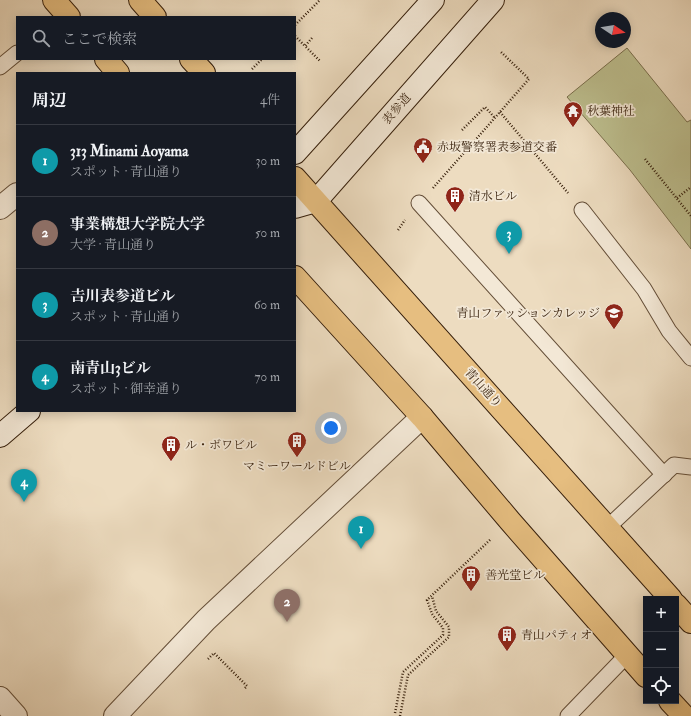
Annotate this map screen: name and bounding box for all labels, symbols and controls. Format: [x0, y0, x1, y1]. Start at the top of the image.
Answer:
north arrow [595, 12, 631, 48]
search box [16, 16, 296, 60]
icon: search [30, 27, 52, 49]
text: ここで検索 [62, 30, 137, 49]
text: 周辺 [32, 90, 66, 111]
street label: 表参道 [380, 90, 414, 128]
text: 4件 [260, 92, 280, 108]
temple icon: 秋葉神社 [562, 100, 584, 128]
place label: 秋葉神社 [587, 104, 635, 119]
public building icon: 赤坂警察署表参道交番 [412, 136, 434, 164]
place label: 赤坂警察署表参道交番 [437, 140, 557, 155]
text: 313 Minami Aoyama [70, 142, 188, 161]
text: 1 [43, 153, 47, 169]
text: 30 m [256, 153, 280, 169]
text: スポット · 青山通り [70, 164, 182, 180]
building icon: 清水ビル [444, 185, 466, 213]
place label: 清水ビル [469, 189, 517, 204]
text: 事業構想大学院大学 [70, 215, 205, 234]
pin: 3 [496, 221, 522, 254]
text: 2 [42, 225, 48, 241]
text: 50 m [255, 225, 280, 241]
text: 大学 · 青山通り [70, 237, 156, 253]
text: 𠮷川表参道ビル [70, 287, 175, 306]
text: 3 [43, 297, 48, 313]
text: 60 m [254, 297, 280, 313]
school or university icon: 青山ファッションカレッジ [603, 302, 625, 330]
place label: 青山ファッションカレッジ [457, 306, 600, 321]
text: スポット · 青山通り [70, 309, 182, 325]
text: 南青山3ビル [70, 359, 151, 378]
street label: 青山通り [461, 365, 505, 411]
text: 4 [41, 369, 49, 385]
text: 70 m [255, 369, 280, 385]
text: スポット · 御幸通り [70, 381, 182, 397]
your location [321, 418, 341, 438]
building icon: マミーワールドビル [286, 430, 308, 458]
building icon: ル・ボワビル [160, 434, 182, 462]
place label: ル・ボワビル [185, 438, 257, 453]
place label: マミーワールドビル [243, 459, 351, 474]
pin: 4 [11, 469, 37, 502]
pin: 1 [348, 516, 374, 549]
building icon: 善光堂ビル [460, 564, 482, 592]
place label: 善光堂ビル [485, 568, 545, 583]
pin: 2 [274, 589, 300, 622]
map controls [643, 596, 679, 704]
button: + [643, 596, 679, 632]
building icon: 青山パティオ [496, 624, 518, 652]
place label: 青山パティオ [521, 628, 592, 643]
button: − [643, 632, 679, 668]
button: locate [643, 668, 679, 704]

